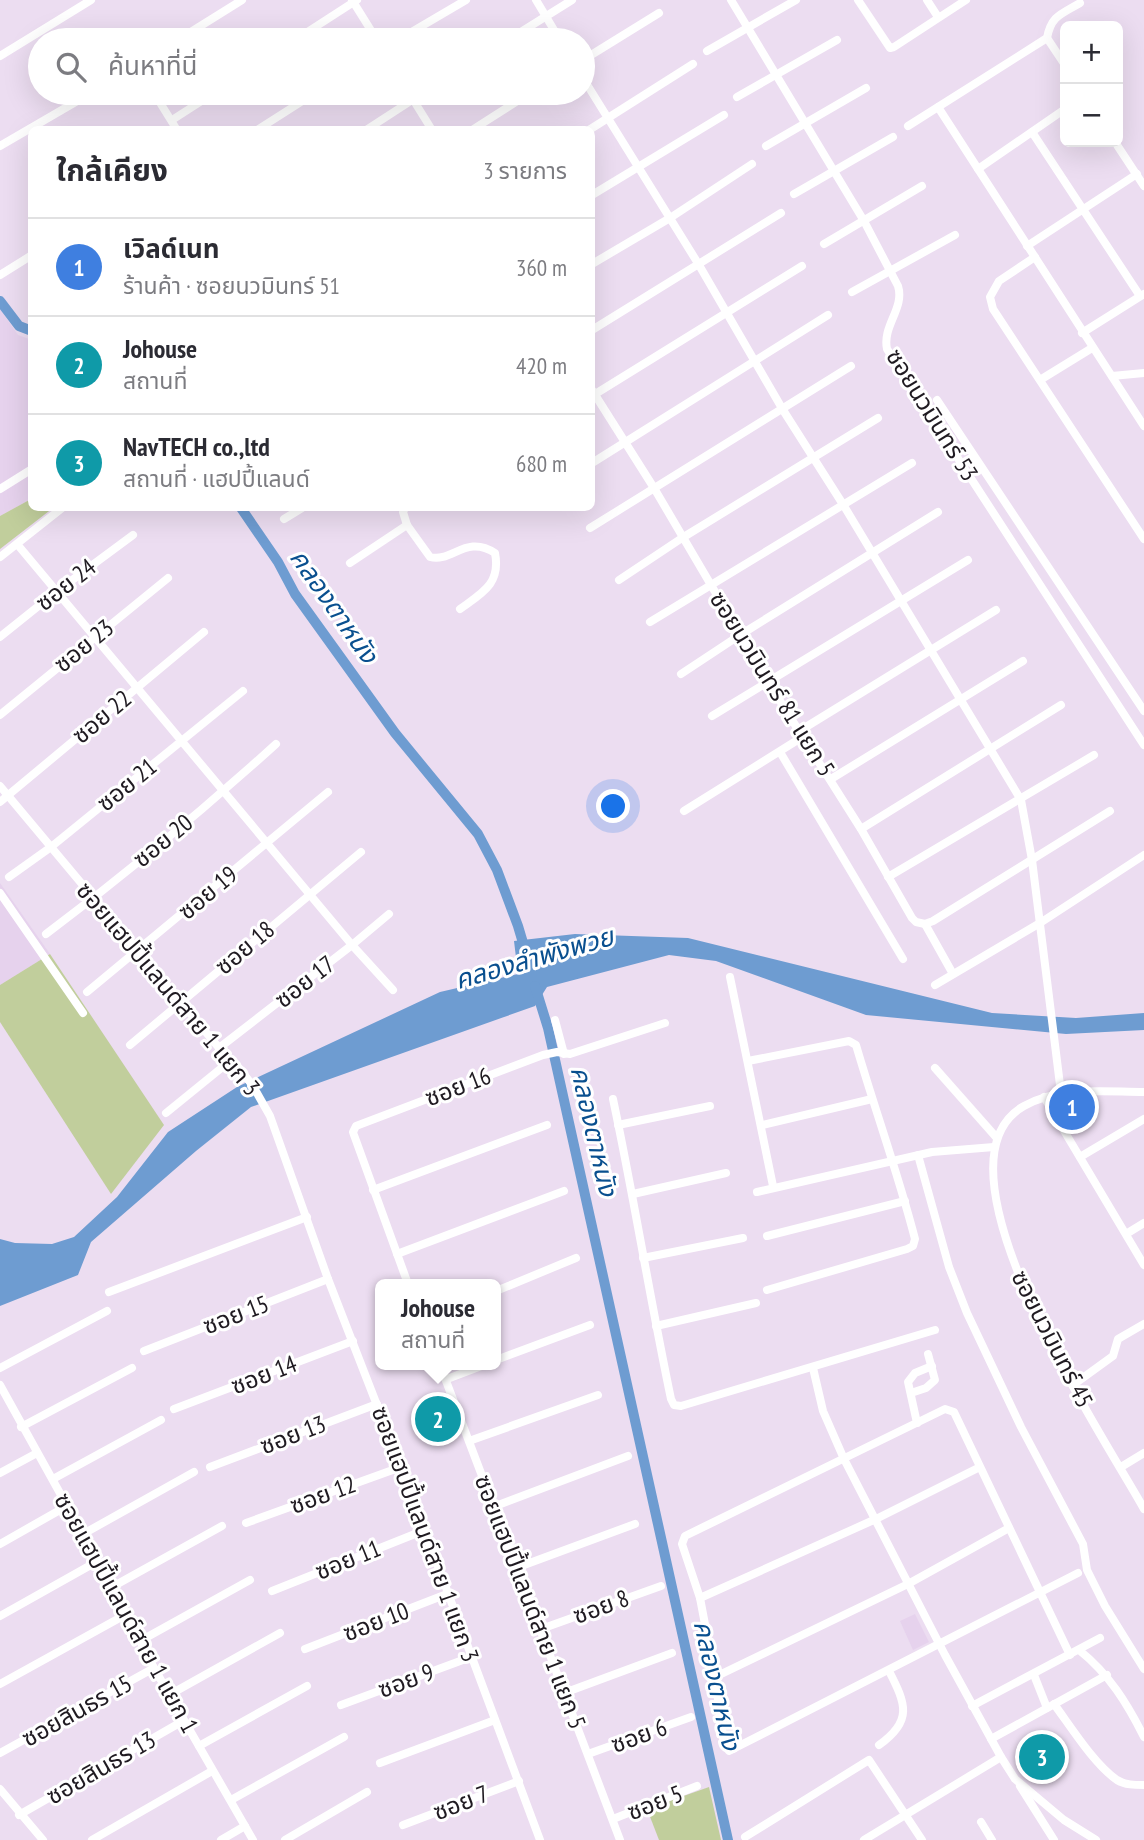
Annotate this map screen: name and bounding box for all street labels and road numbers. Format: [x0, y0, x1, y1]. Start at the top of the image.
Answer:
street label: ซอยนวมินทร์ 53 [879, 343, 985, 487]
street label: ซอย 24 [29, 551, 102, 618]
street label: ซอยนวมินทร์ 81 แยก 5 [703, 585, 842, 782]
street label: ซอย 23 [47, 612, 120, 679]
street label: ซอย 22 [66, 683, 138, 750]
street label: ซอย 21 [90, 751, 163, 818]
street label: ซอย 20 [126, 807, 199, 874]
street label: ซอย 19 [172, 859, 244, 926]
street label: ซอยแฮปปี้แลนด์สาย 1 แยก 3 [70, 875, 268, 1102]
street label: ซอย 18 [209, 914, 281, 981]
street label: ซอย 17 [268, 948, 341, 1015]
street label: ซอย 16 [420, 1060, 495, 1113]
street label: ซอยนวมินทร์ 45 [1005, 1265, 1100, 1413]
street label: ซอย 15 [198, 1288, 273, 1341]
street label: ซอย 14 [226, 1348, 301, 1401]
street label: ซอยแฮปปี้แลนด์สาย 1 แยก 3 [365, 1401, 487, 1666]
street label: ซอย 13 [255, 1408, 330, 1461]
street label: ซอย 12 [286, 1468, 360, 1521]
street label: ซอยแฮปปี้แลนด์สาย 1 แยก 5 [468, 1470, 594, 1733]
street label: ซอยแฮปปี้แลนด์สาย 1 แยก 1 [47, 1487, 206, 1738]
street label: ซอย 11 [310, 1532, 385, 1587]
street label: ซอย 8 [569, 1582, 633, 1631]
street label: ซอย 10 [338, 1595, 413, 1648]
street label: ซอย 9 [374, 1656, 438, 1705]
street label: ซอยสินธร 15 [16, 1668, 137, 1754]
street label: ซอย 6 [607, 1711, 671, 1760]
street label: ซอยสินธร 13 [40, 1724, 161, 1811]
street label: ซอย 7 [429, 1778, 493, 1827]
street label: ซอย 5 [623, 1778, 687, 1827]

